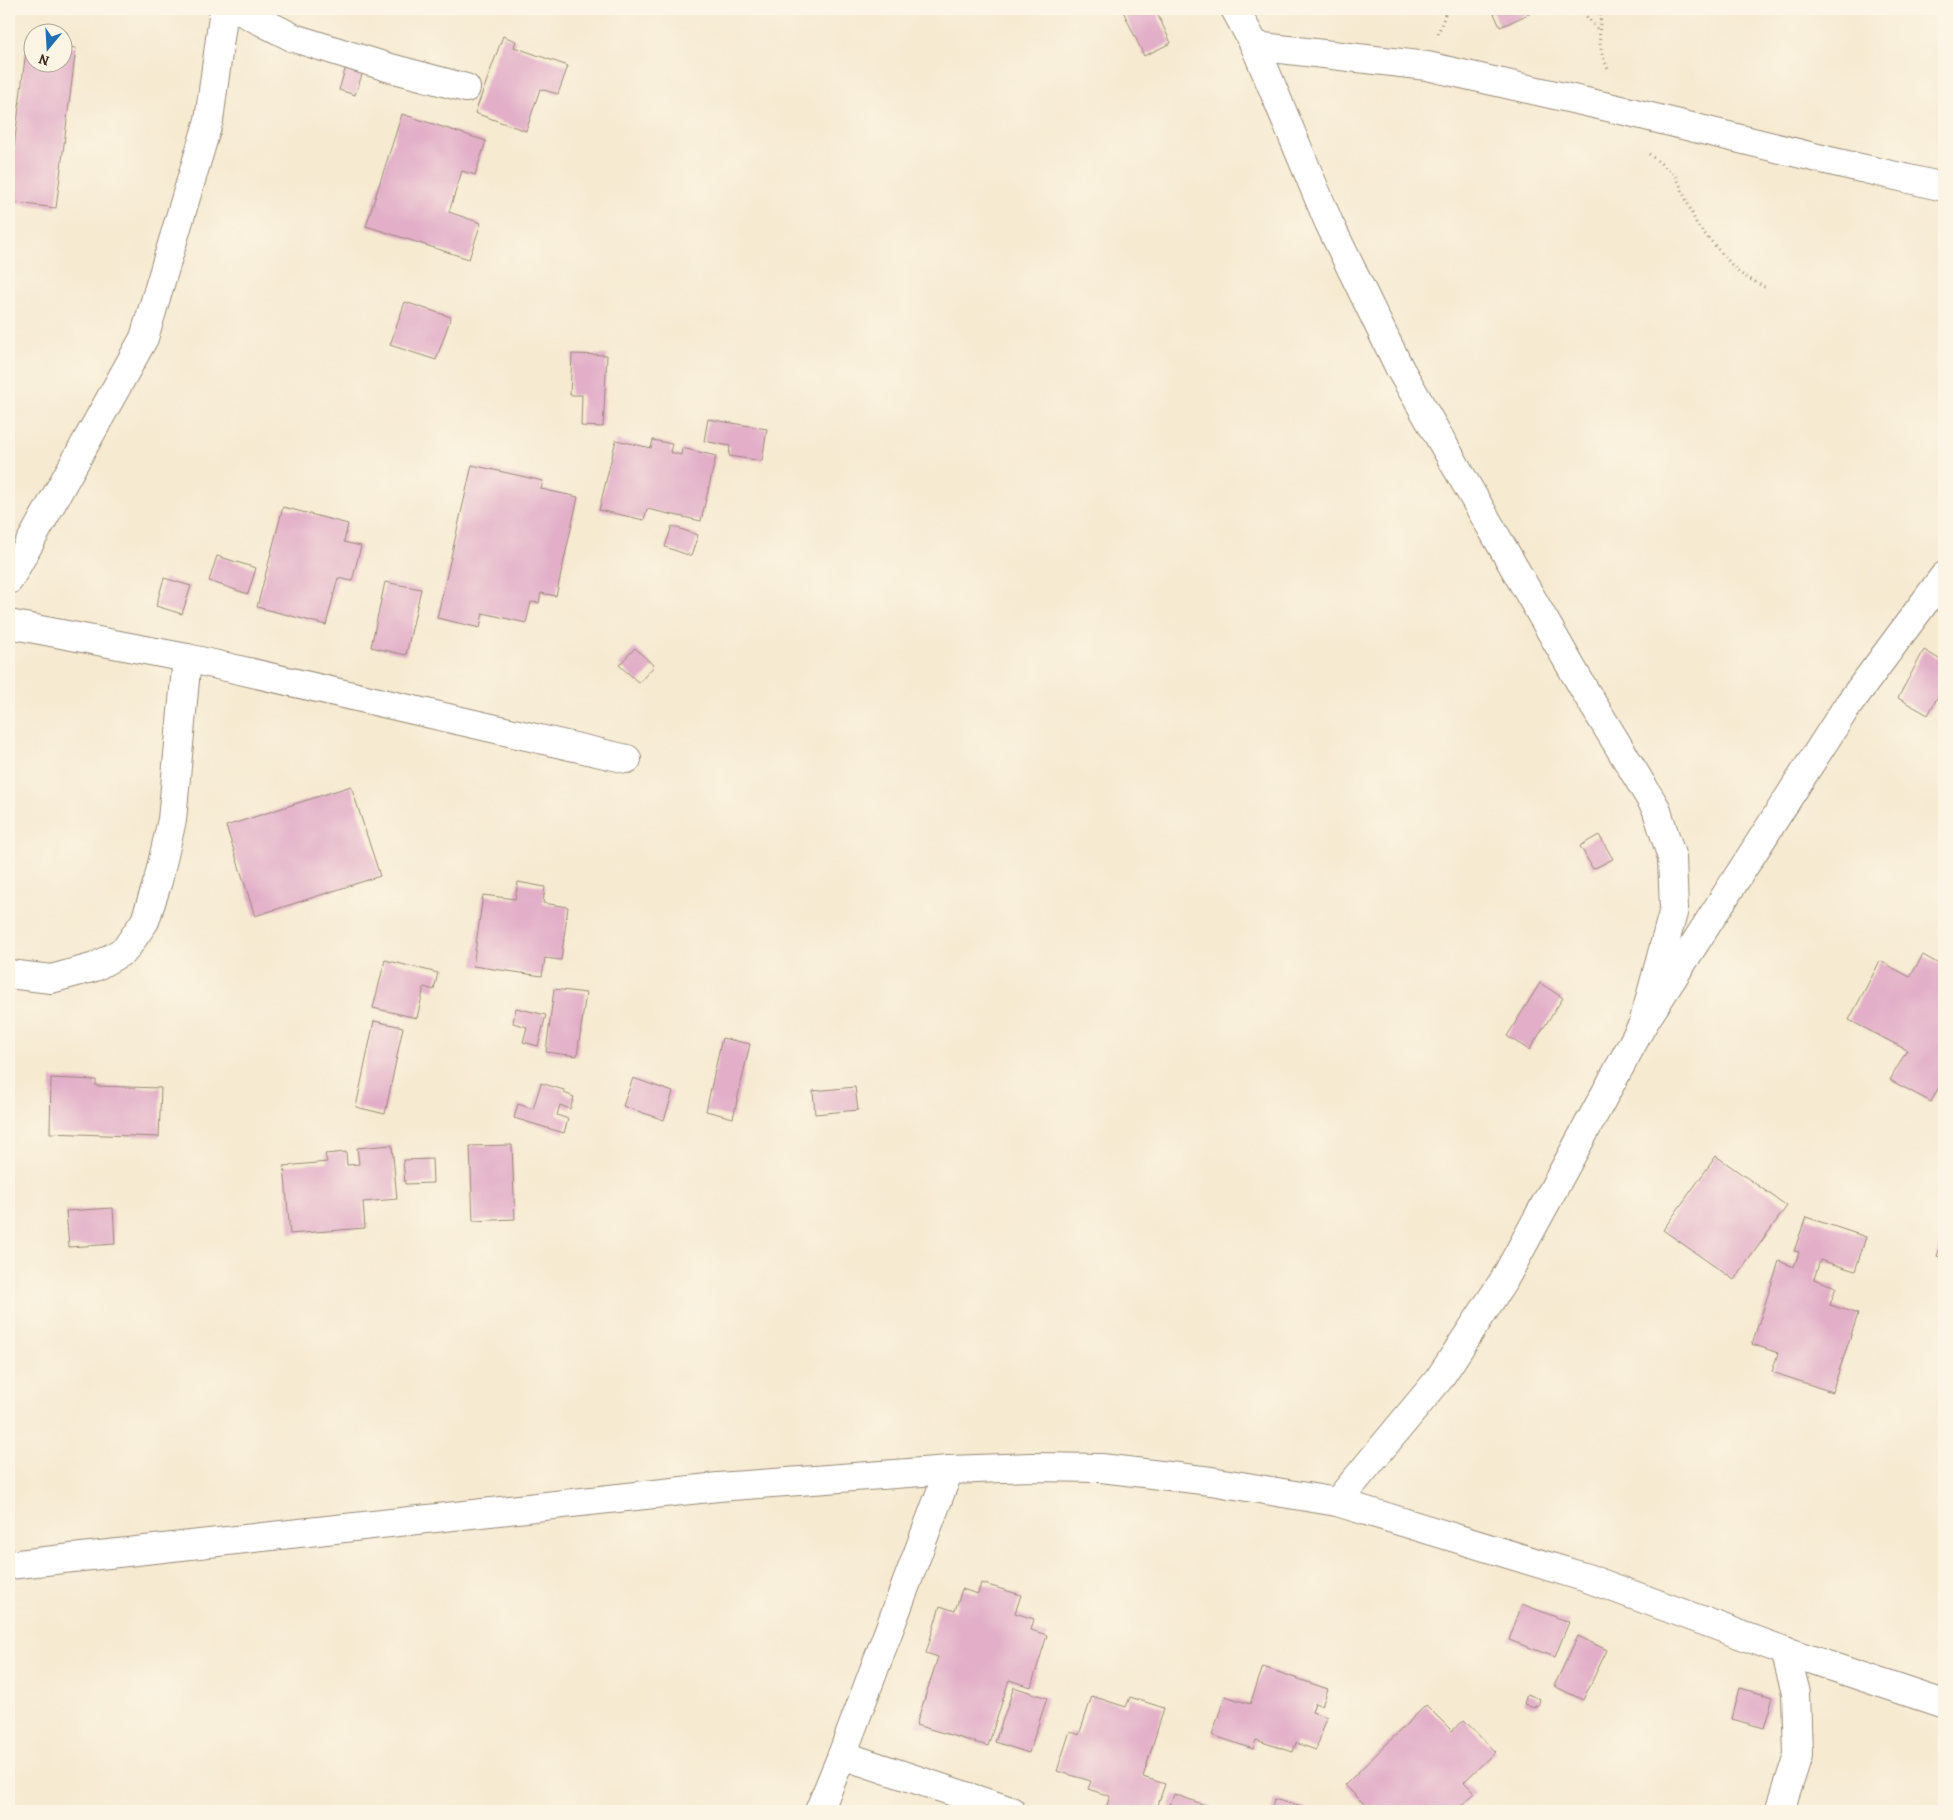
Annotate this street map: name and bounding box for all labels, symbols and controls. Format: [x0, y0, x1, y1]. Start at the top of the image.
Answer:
north arrow [22, 22, 72, 72]
text: N [36, 49, 52, 70]

